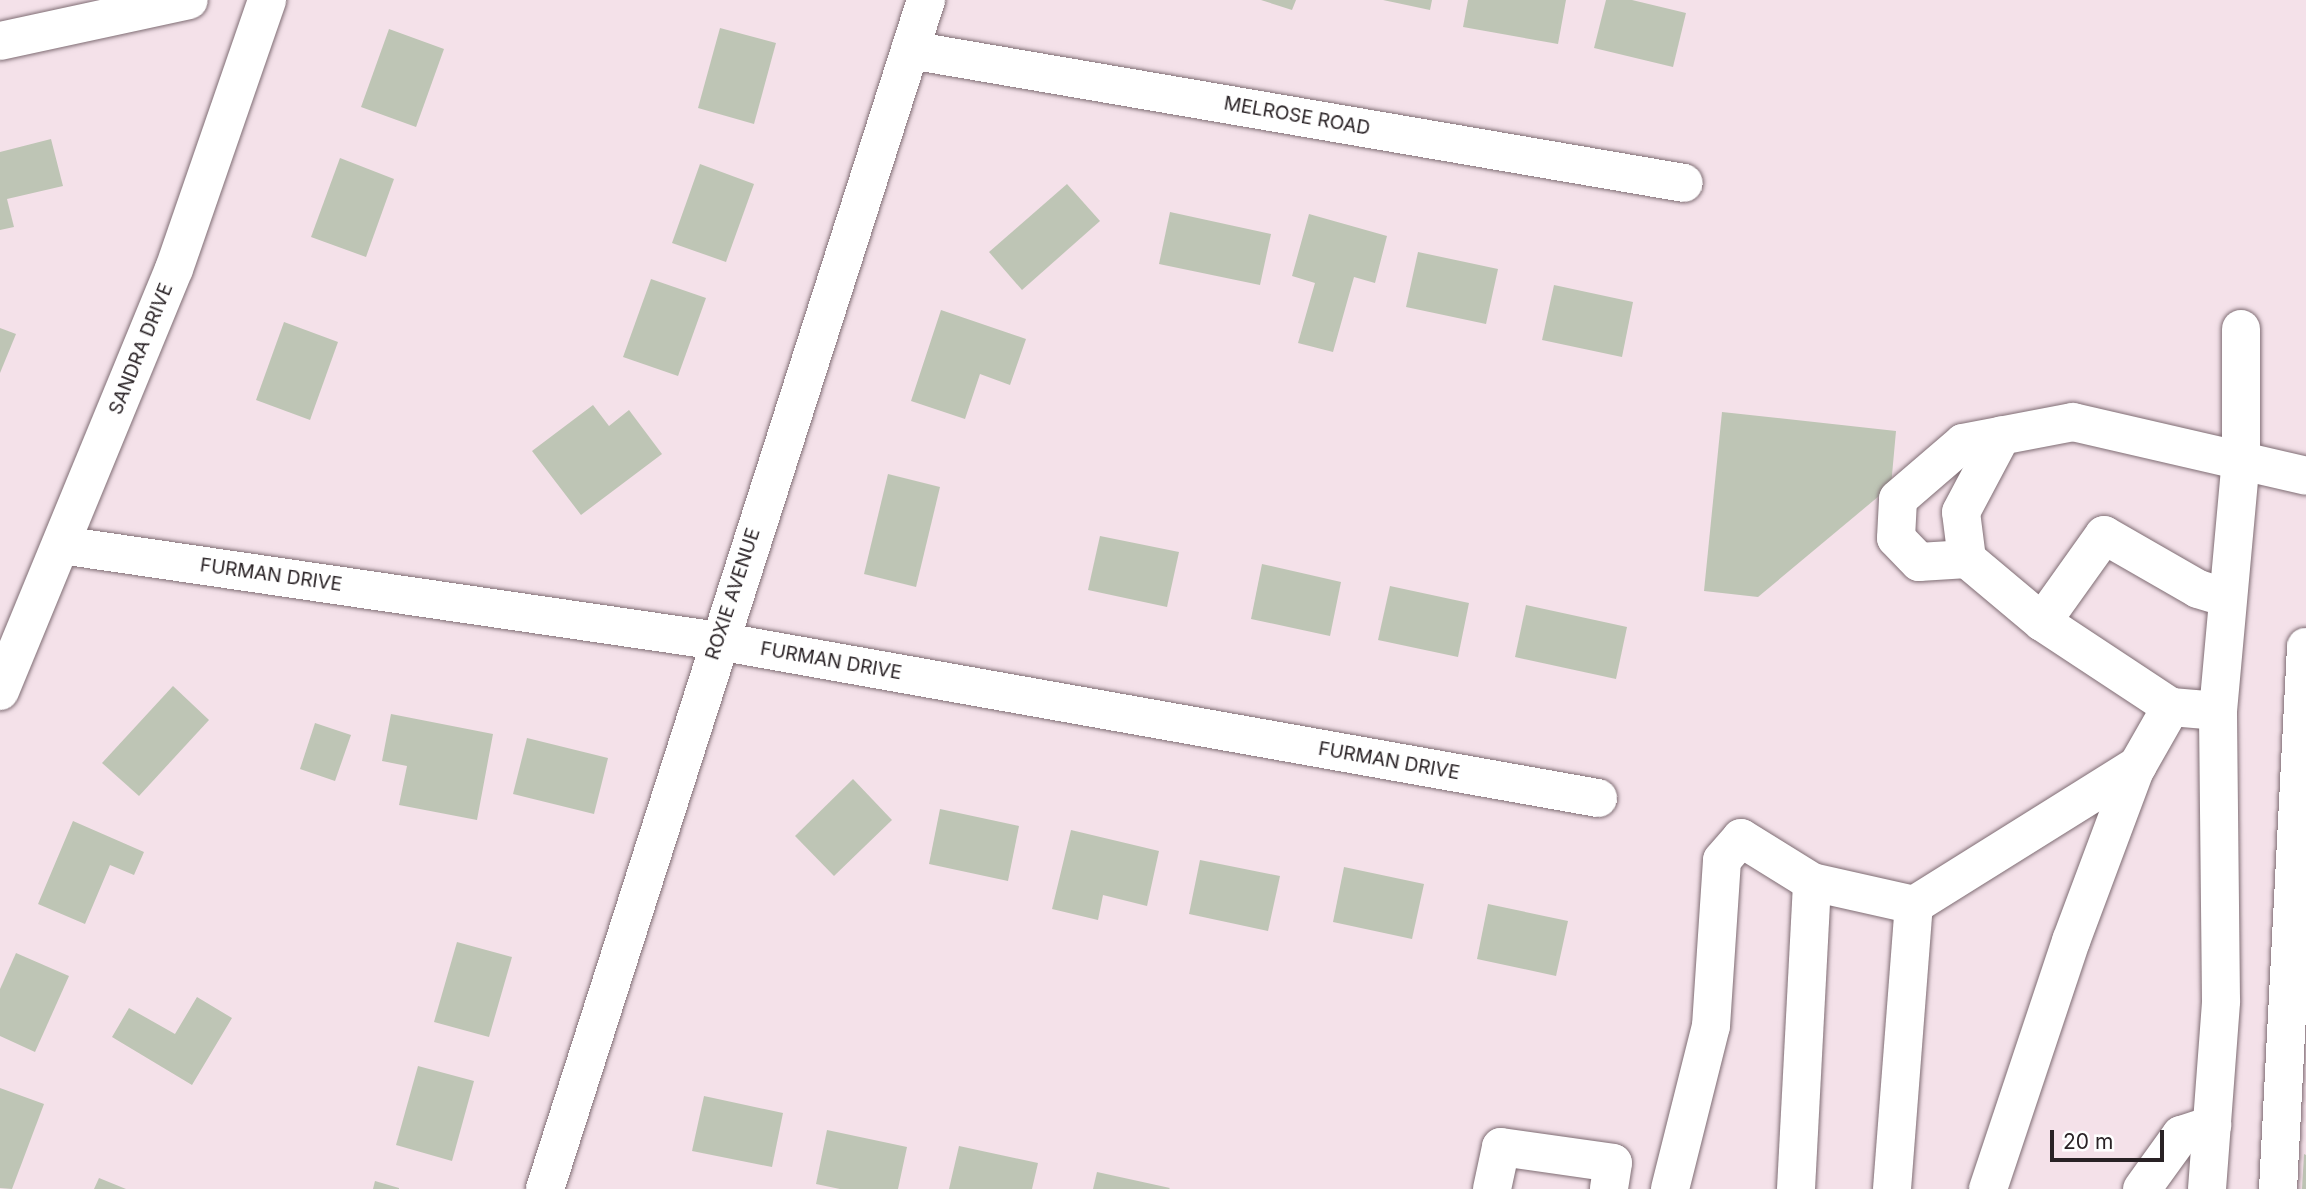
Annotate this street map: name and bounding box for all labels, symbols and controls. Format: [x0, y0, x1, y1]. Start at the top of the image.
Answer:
street label: MELROSE ROAD [1222, 92, 1372, 140]
street label: SANDRA DRIVE [104, 280, 178, 418]
street label: ROXIE AVENUE [701, 525, 765, 663]
street label: FURMAN DRIVE [199, 554, 343, 596]
street label: FURMAN DRIVE [759, 637, 903, 685]
street label: FURMAN DRIVE [1317, 737, 1461, 785]
scale bar [2054, 1116, 2168, 1160]
text: 20 m [2063, 1129, 2113, 1154]

